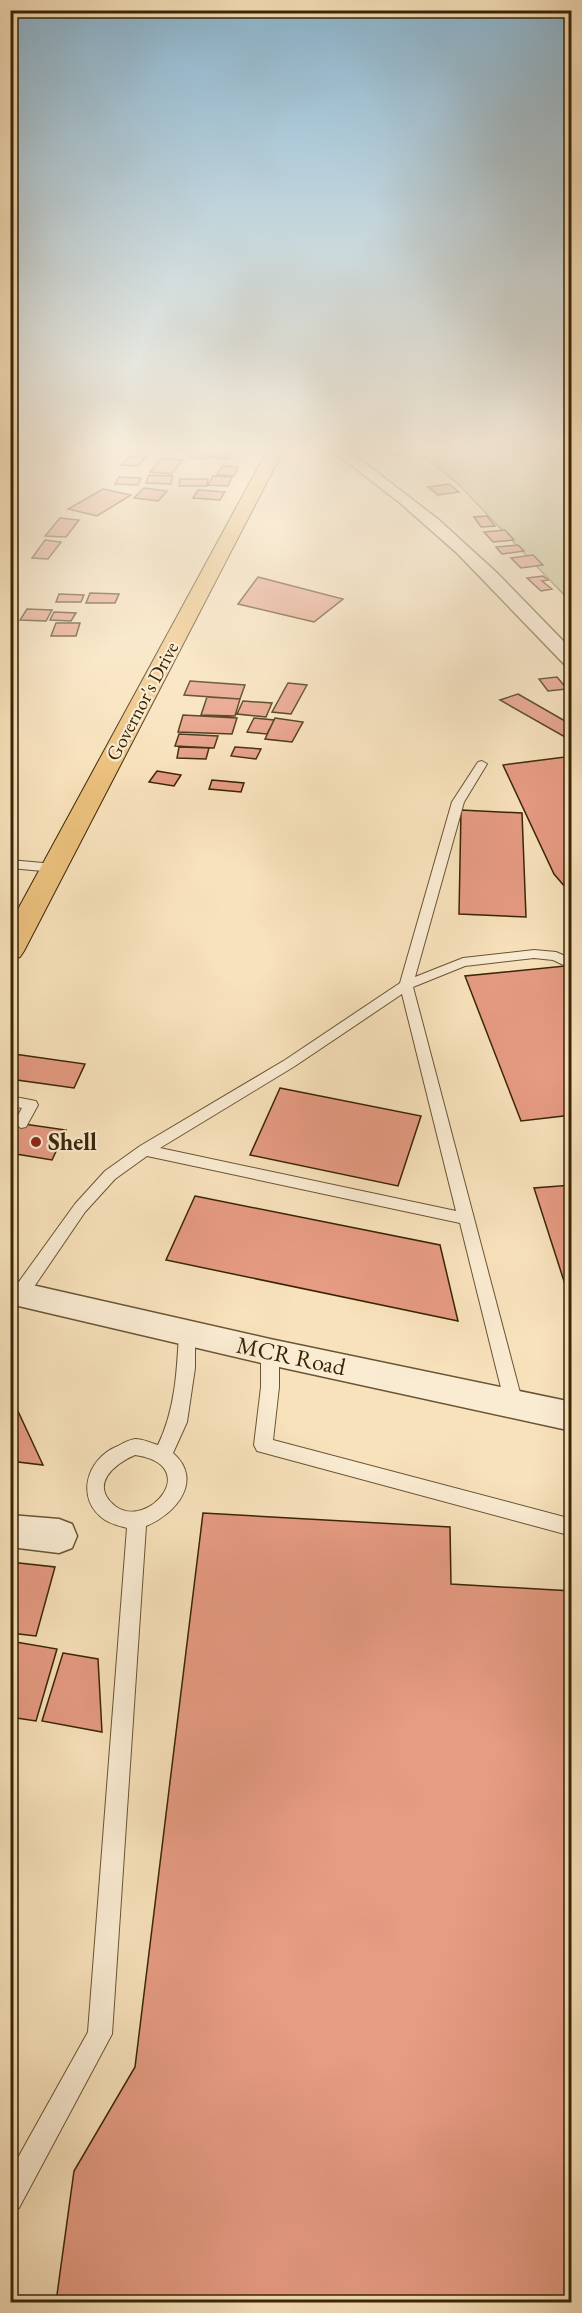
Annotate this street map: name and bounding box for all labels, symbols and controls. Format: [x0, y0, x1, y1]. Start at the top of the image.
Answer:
street label: Governor's Drive [100, 637, 184, 765]
place label: Shell [48, 1126, 97, 1157]
marker: Shell [29, 1135, 43, 1149]
street label: MCR Road [234, 1329, 349, 1382]

